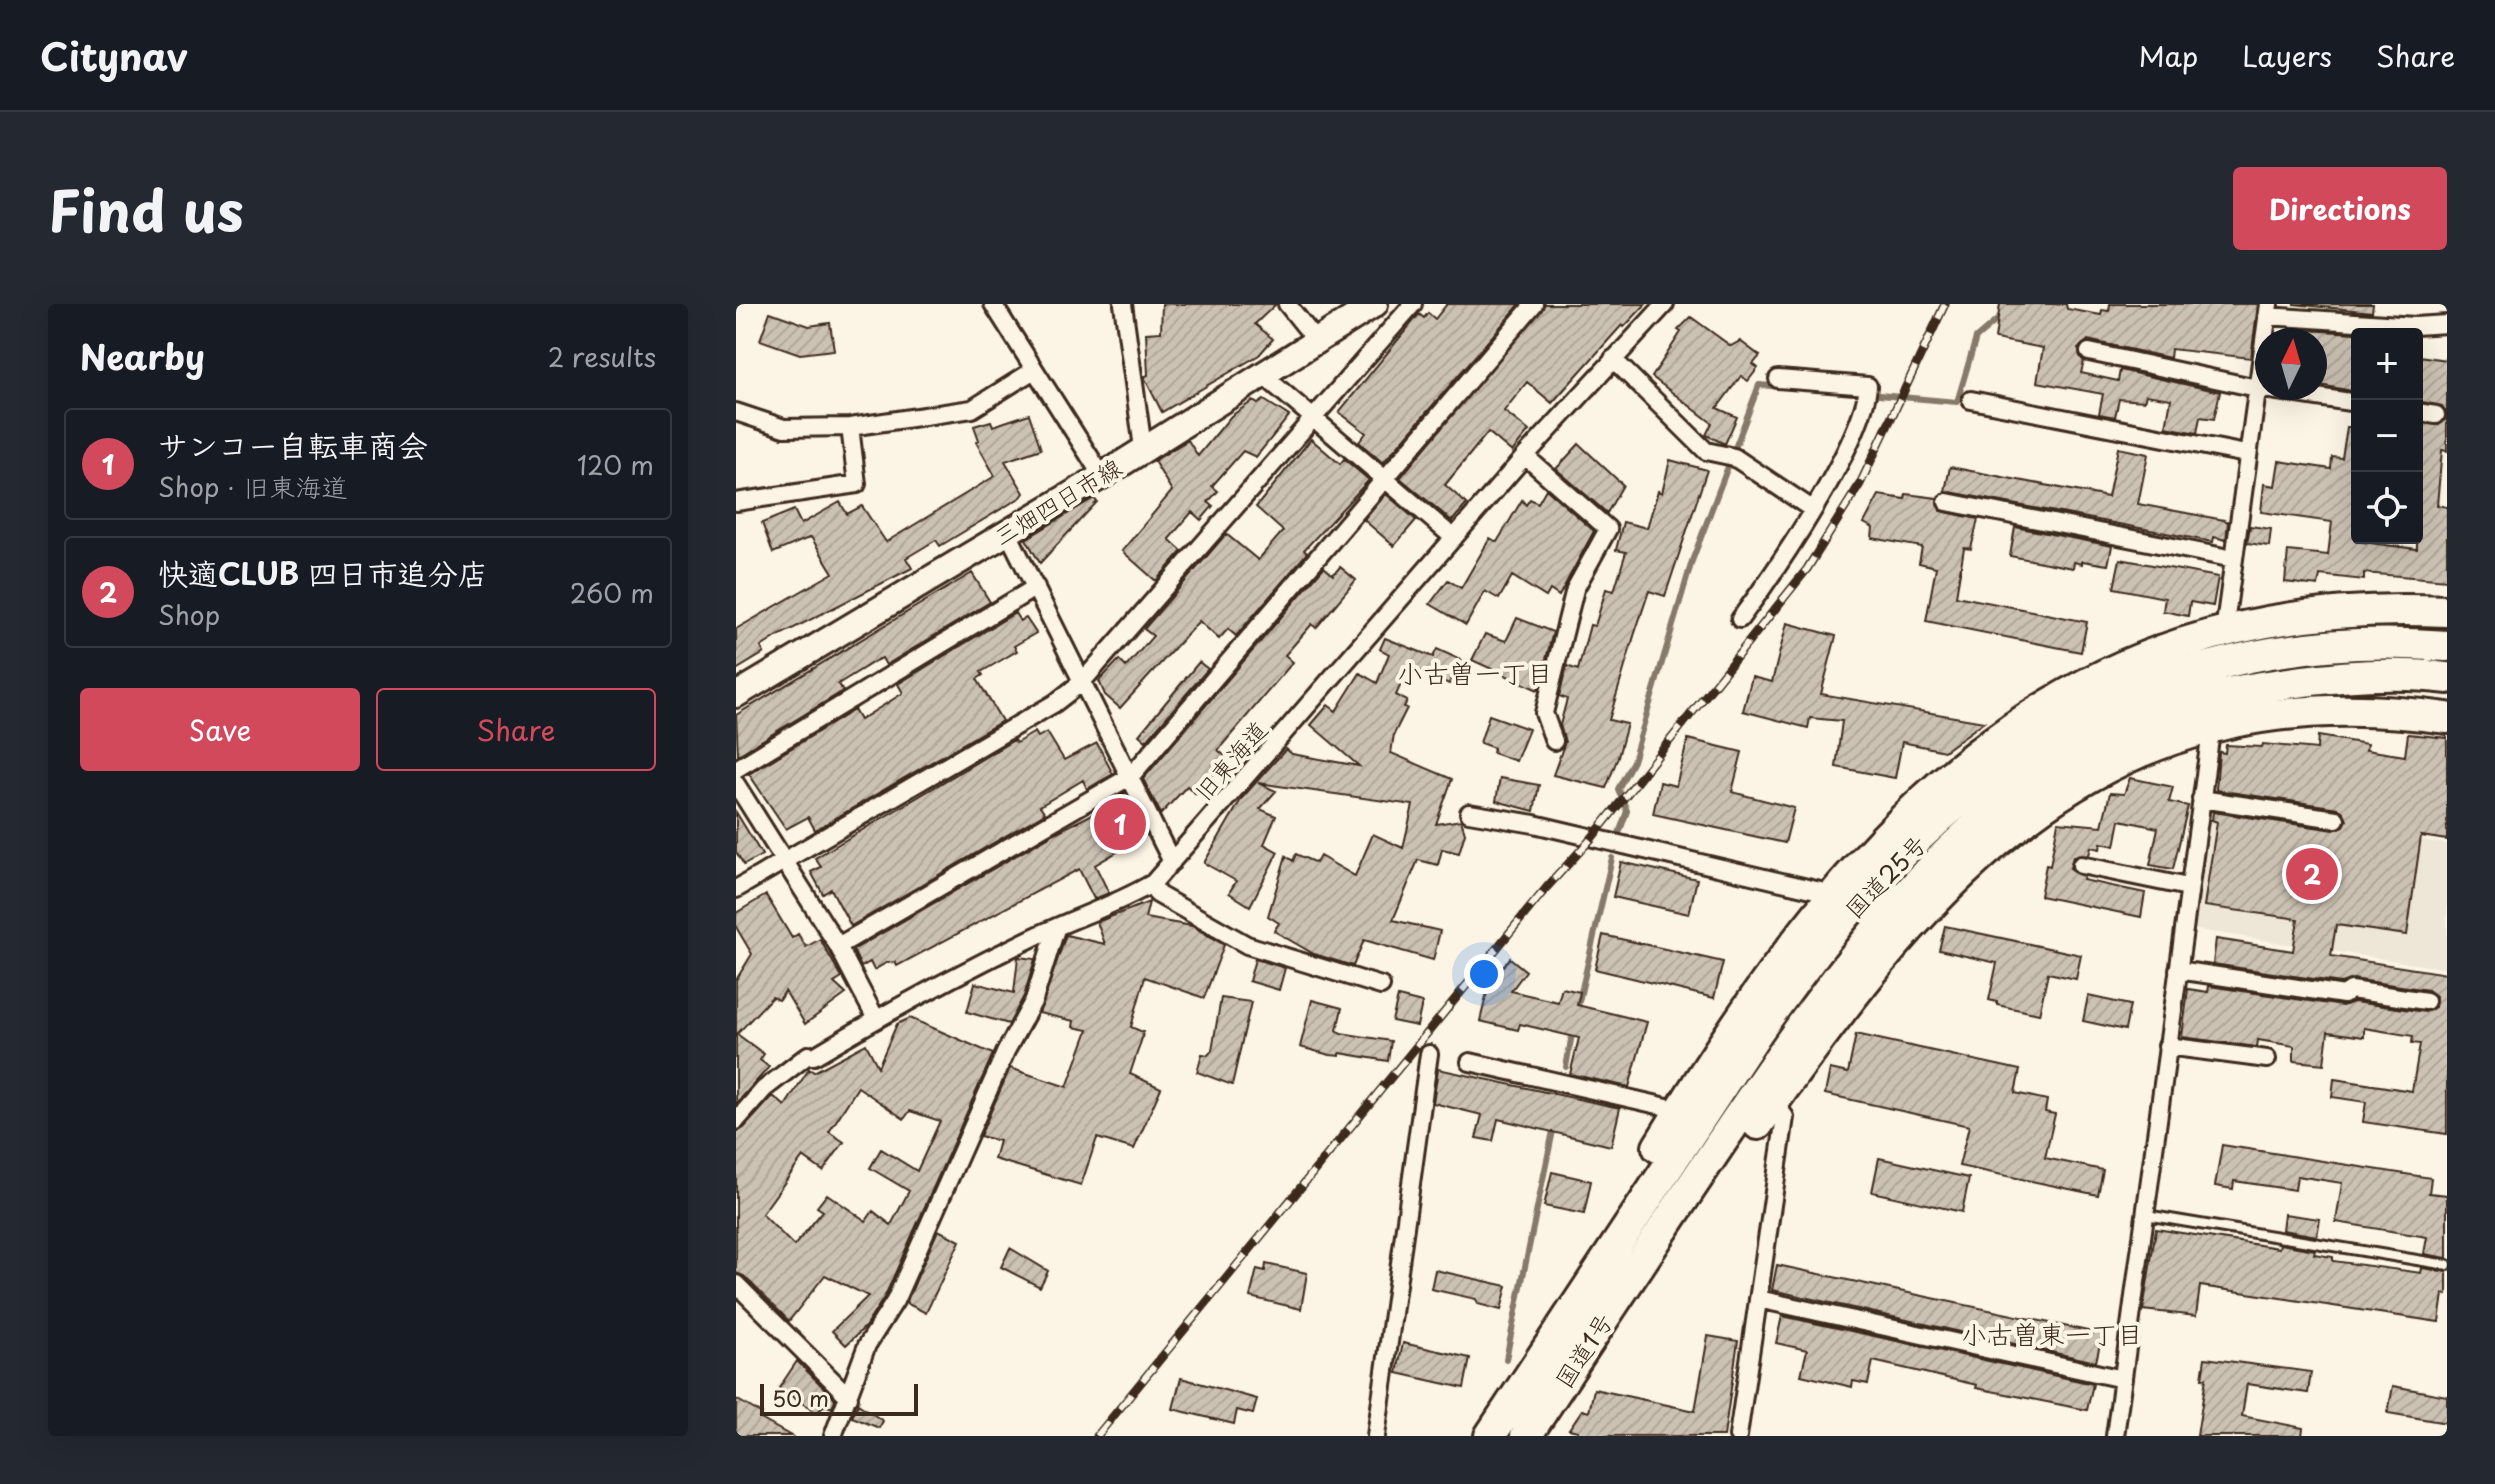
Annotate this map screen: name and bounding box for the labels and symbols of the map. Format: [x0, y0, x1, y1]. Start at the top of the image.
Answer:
north arrow [2255, 328, 2327, 400]
street label: 三畑四日市線 [986, 448, 1128, 554]
district label: 小古曽一丁目 [1397, 653, 1553, 692]
street label: 旧東海道 [1185, 712, 1275, 808]
pin: 1 [1094, 794, 1146, 854]
street label: 国道25号 [1836, 826, 1934, 926]
pin: 2 [2286, 844, 2338, 904]
your location [1464, 954, 1504, 994]
street label: 国道1号 [1545, 1305, 1621, 1395]
district label: 小古曽東一丁目 [1961, 1314, 2143, 1353]
scale bar [760, 1380, 918, 1416]

